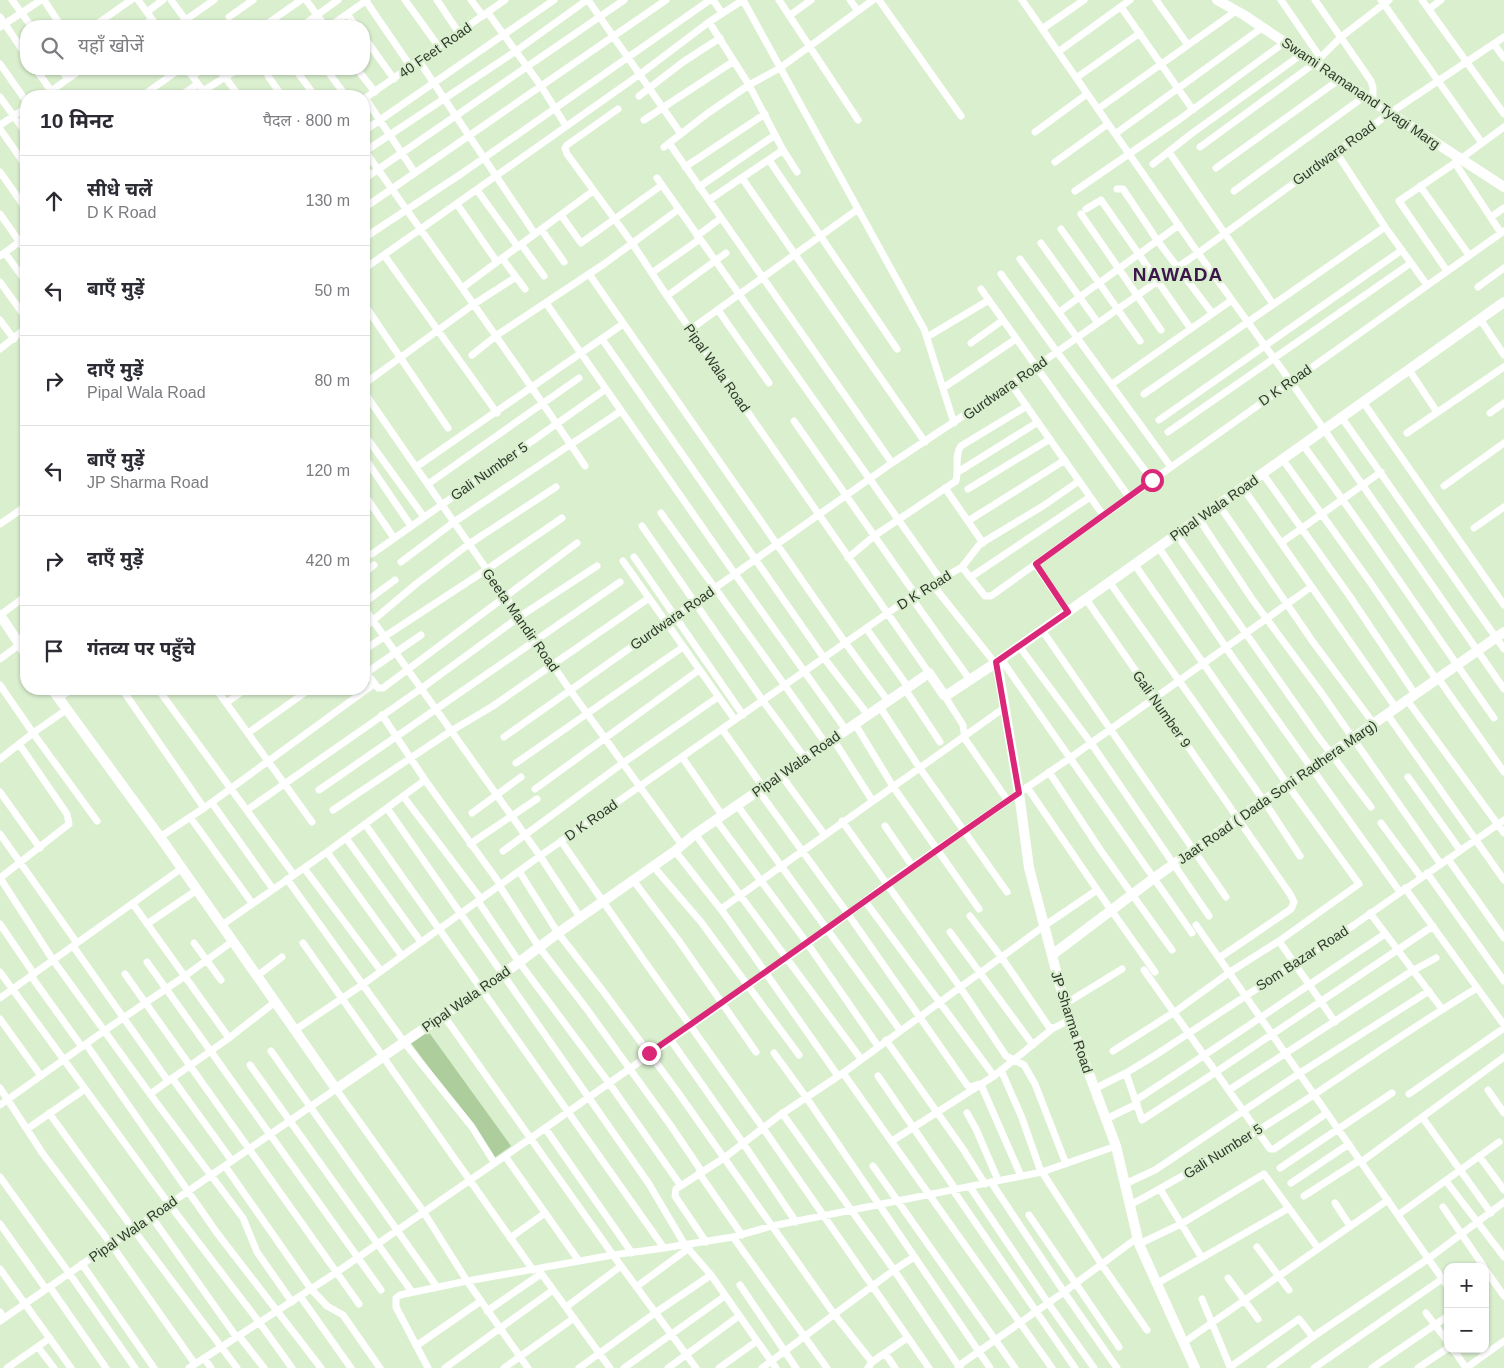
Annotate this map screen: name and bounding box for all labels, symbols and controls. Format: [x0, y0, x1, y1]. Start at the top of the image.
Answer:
street label: 40 Feet Road [396, 19, 474, 81]
search box [20, 20, 370, 75]
icon: search [38, 34, 66, 62]
street label: Swami Ramanand Tyagi Marg [1279, 34, 1443, 152]
text: यहाँ खोजें [78, 35, 144, 56]
text: 10 मिनट [40, 109, 113, 132]
text: पैदल · 800 m [263, 112, 350, 129]
street label: Gurdwara Road [1289, 117, 1379, 189]
text: सीधे चलें [87, 179, 152, 200]
icon: ahead [40, 187, 68, 215]
text: 130 m [306, 192, 350, 209]
text: D K Road [87, 204, 156, 221]
district label: NAWADA [1133, 264, 1223, 285]
icon: left [40, 277, 68, 305]
text: बाएँ मुड़ें [87, 278, 144, 299]
text: 50 m [314, 282, 350, 299]
street label: Pipal Wala Road [681, 321, 753, 415]
street label: Gurdwara Road [960, 353, 1050, 423]
text: दाएँ मुड़ें [87, 359, 143, 380]
street label: D K Road [1256, 361, 1314, 409]
icon: right [40, 367, 68, 395]
text: 80 m [314, 372, 350, 389]
text: Pipal Wala Road [87, 384, 206, 401]
street label: Gali Number 5 [447, 438, 531, 503]
text: बाएँ मुड़ें [87, 449, 144, 470]
icon: left [40, 457, 68, 485]
text: 120 m [306, 462, 350, 479]
route start [1141, 469, 1164, 492]
street label: Pipal Wala Road [1167, 472, 1261, 544]
text: JP Sharma Road [87, 474, 209, 491]
icon: right [40, 547, 68, 575]
text: दाएँ मुड़ें [87, 548, 143, 569]
text: 420 m [306, 552, 350, 569]
street label: Geeta Mandir Road [479, 565, 563, 675]
street label: D K Road [894, 567, 954, 613]
street label: Gurdwara Road [627, 583, 717, 653]
icon: arrive [40, 637, 68, 665]
text: गंतव्य पर पहुँचे [87, 638, 195, 659]
street label: Gali Number 9 [1130, 667, 1195, 751]
street label: Jaat Road ( Dada Soni Radhera Marg) [1174, 717, 1380, 867]
street label: Pipal Wala Road [749, 728, 843, 800]
street label: D K Road [562, 796, 620, 844]
street label: Som Bazar Road [1253, 922, 1351, 994]
street label: Pipal Wala Road [419, 963, 513, 1035]
street label: JP Sharma Road [1048, 969, 1096, 1075]
route end [638, 1042, 661, 1065]
street label: Gali Number 5 [1180, 1120, 1266, 1182]
street label: Pipal Wala Road [86, 1193, 180, 1265]
map controls [1444, 1263, 1489, 1353]
button: + [1444, 1263, 1489, 1308]
button: − [1444, 1308, 1489, 1353]

